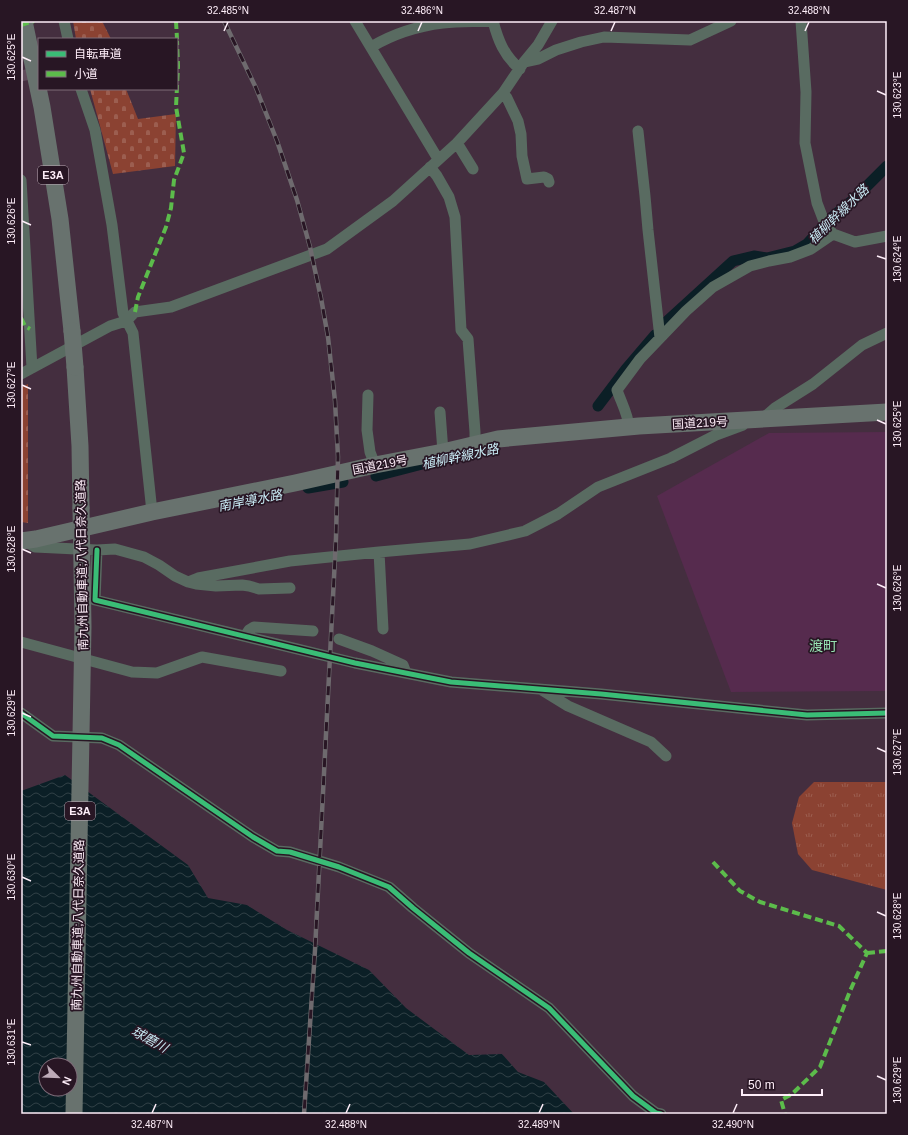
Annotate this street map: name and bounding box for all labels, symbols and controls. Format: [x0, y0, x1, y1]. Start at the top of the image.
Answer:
text: 32.485°N [207, 5, 249, 16]
text: 32.486°N [401, 5, 443, 16]
text: 32.487°N [594, 5, 636, 16]
text: 32.488°N [788, 5, 830, 16]
text: 130.625°E [6, 33, 17, 80]
legend [38, 38, 178, 90]
text: 自転車道 [74, 47, 122, 61]
text: 小道 [74, 67, 98, 81]
text: 130.623°E [892, 71, 903, 118]
road number: E3A [38, 166, 68, 184]
water label: 植柳幹線水路 [805, 181, 872, 247]
text: 130.626°E [6, 197, 17, 244]
text: 130.624°E [892, 235, 903, 282]
text: 130.627°E [6, 361, 17, 408]
text: 130.625°E [892, 400, 903, 447]
street label: 国道219号 [672, 415, 728, 431]
water label: 植柳幹線水路 [420, 441, 501, 472]
street label: 国道219号 [351, 453, 409, 477]
street label: 南九州自動車道;八代日奈久道路 [74, 479, 90, 651]
water label: 南岸導水路 [217, 487, 284, 514]
text: 130.628°E [6, 525, 17, 572]
text: 130.626°E [892, 564, 903, 611]
district label: 渡町 [809, 638, 837, 654]
text: 130.629°E [6, 689, 17, 736]
text: 130.627°E [892, 728, 903, 775]
road number: E3A [65, 802, 95, 820]
street label: 南九州自動車道;八代日奈久道路 [70, 839, 86, 1011]
text: 130.630°E [6, 853, 17, 900]
text: 130.628°E [892, 892, 903, 939]
text: 130.631°E [6, 1018, 17, 1065]
water label: 球磨川 [129, 1023, 172, 1056]
text: 130.629°E [892, 1056, 903, 1103]
north arrow [38, 1057, 78, 1097]
scale bar [742, 1071, 822, 1097]
text: N [60, 1075, 74, 1087]
text: 50 m [748, 1078, 775, 1092]
text: 32.487°N [131, 1119, 173, 1130]
text: 32.488°N [325, 1119, 367, 1130]
text: 32.489°N [518, 1119, 560, 1130]
text: 32.490°N [712, 1119, 754, 1130]

